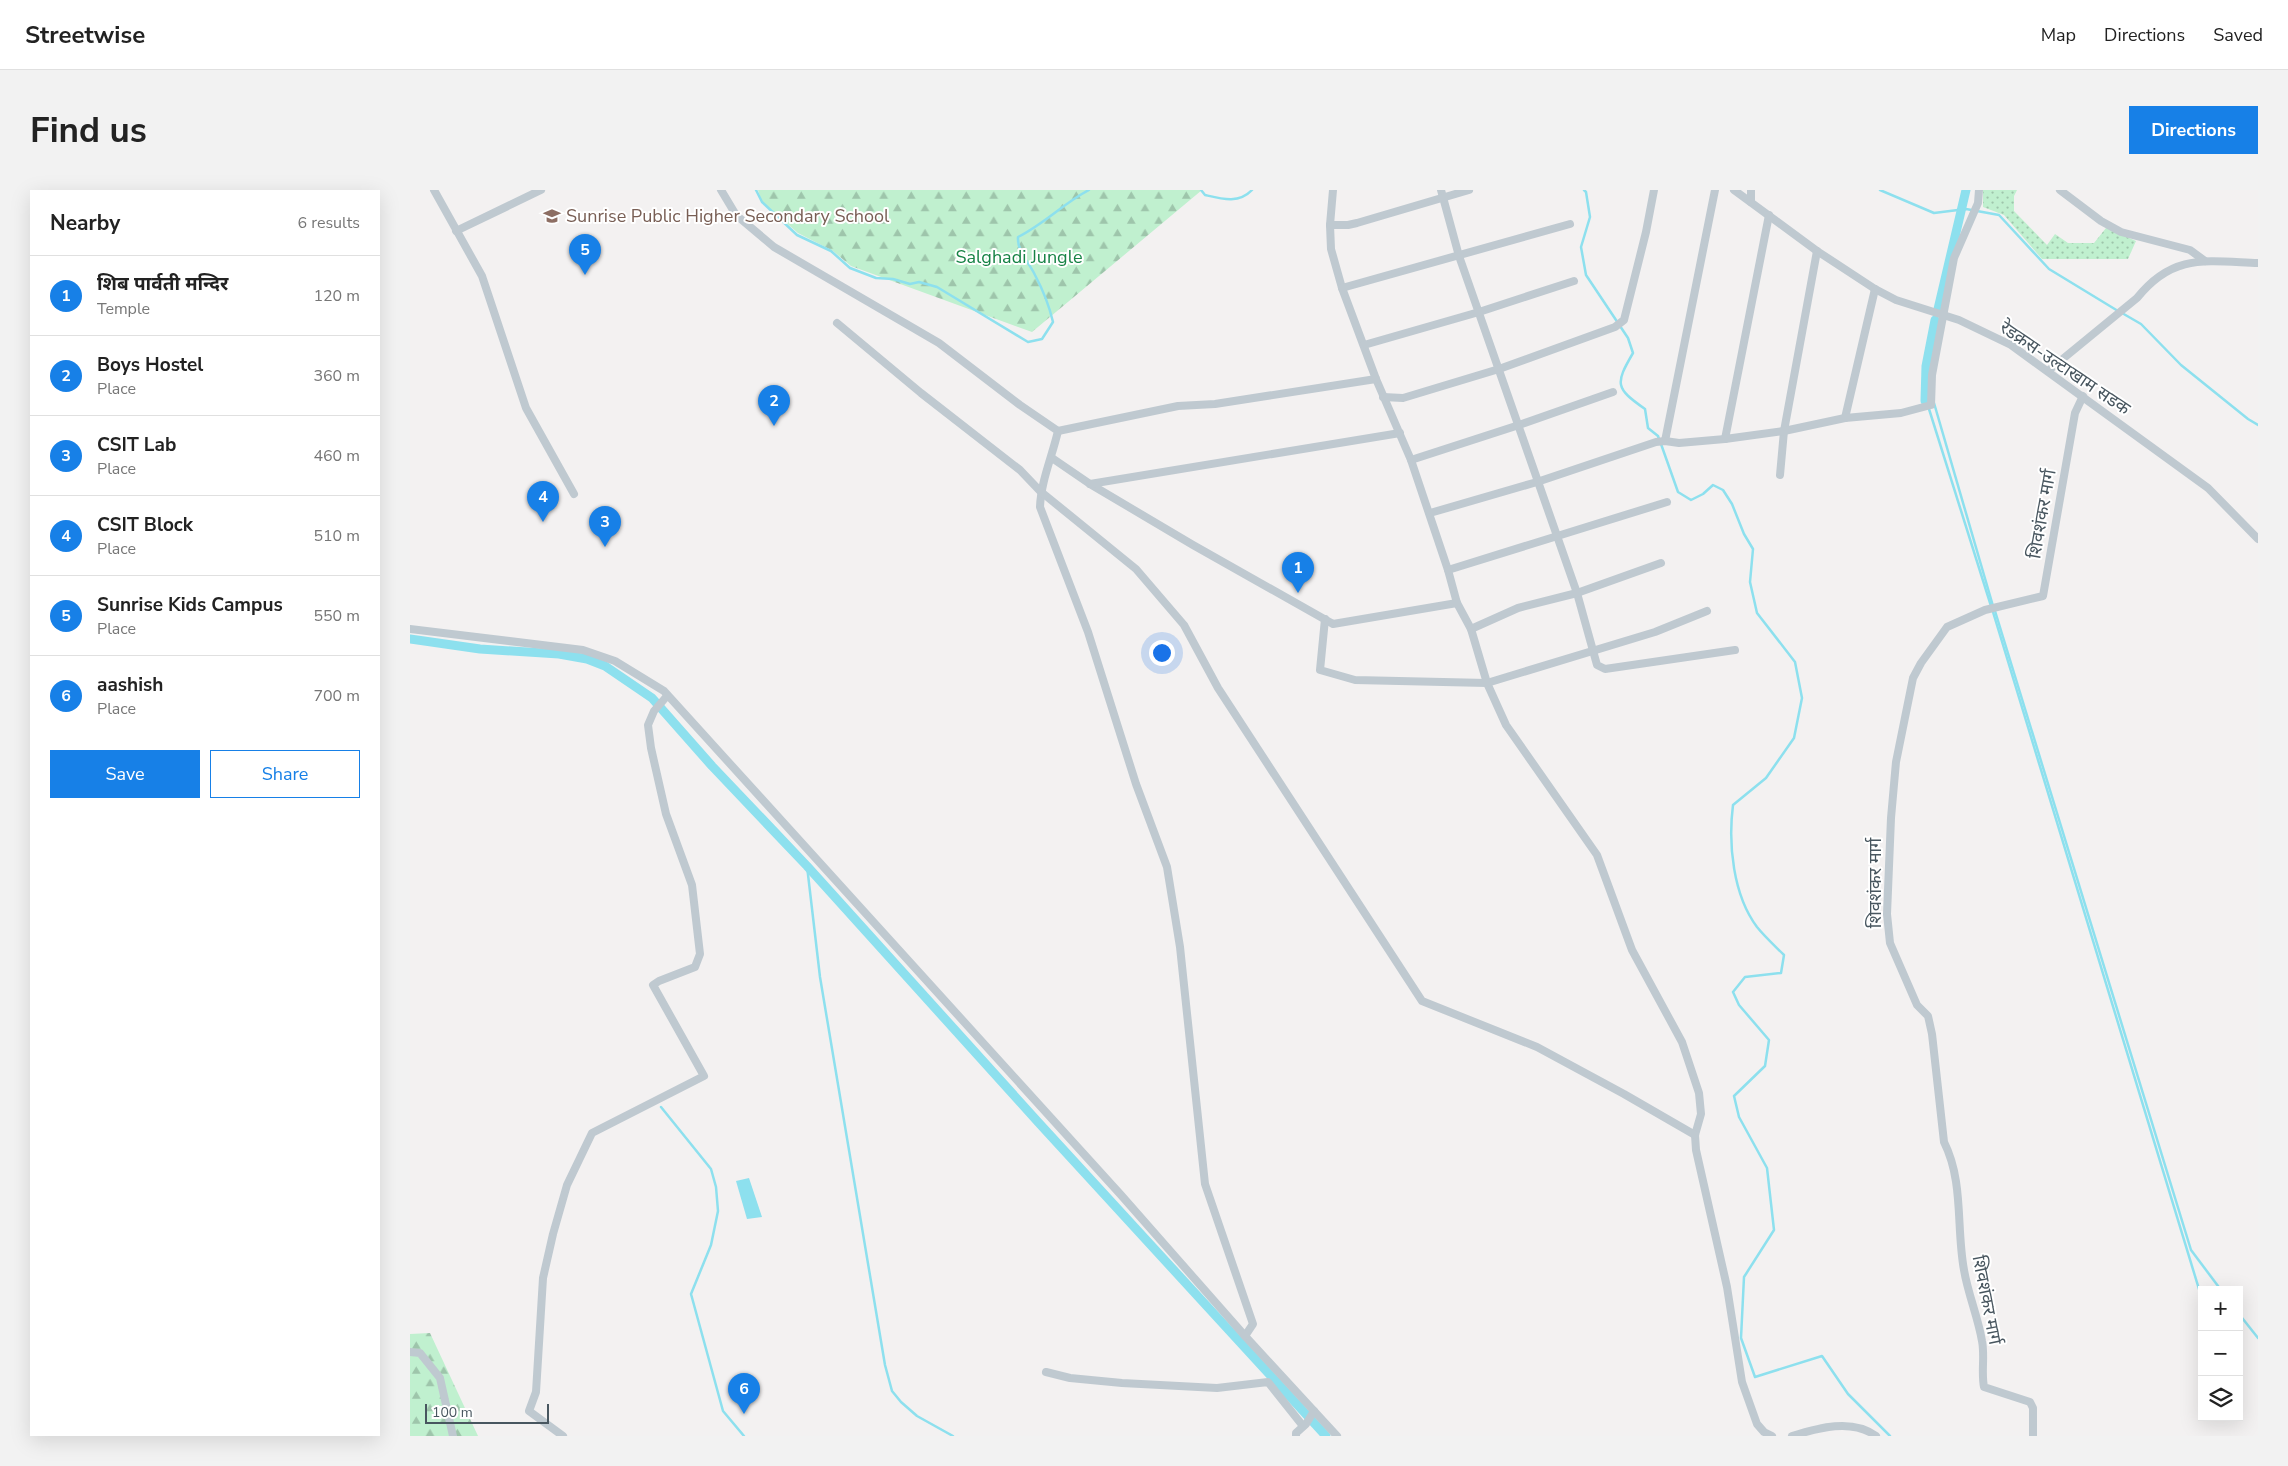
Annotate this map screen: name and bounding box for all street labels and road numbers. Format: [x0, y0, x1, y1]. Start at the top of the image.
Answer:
street label: रेडक्रस-उल्टाखाम सडक [1994, 315, 2136, 421]
street label: शिवशंकर मार्ग [2022, 466, 2062, 561]
street label: शिवशंकर मार्ग [1863, 837, 1887, 928]
street label: शिवशंकर मार्ग [1967, 1253, 2008, 1348]

